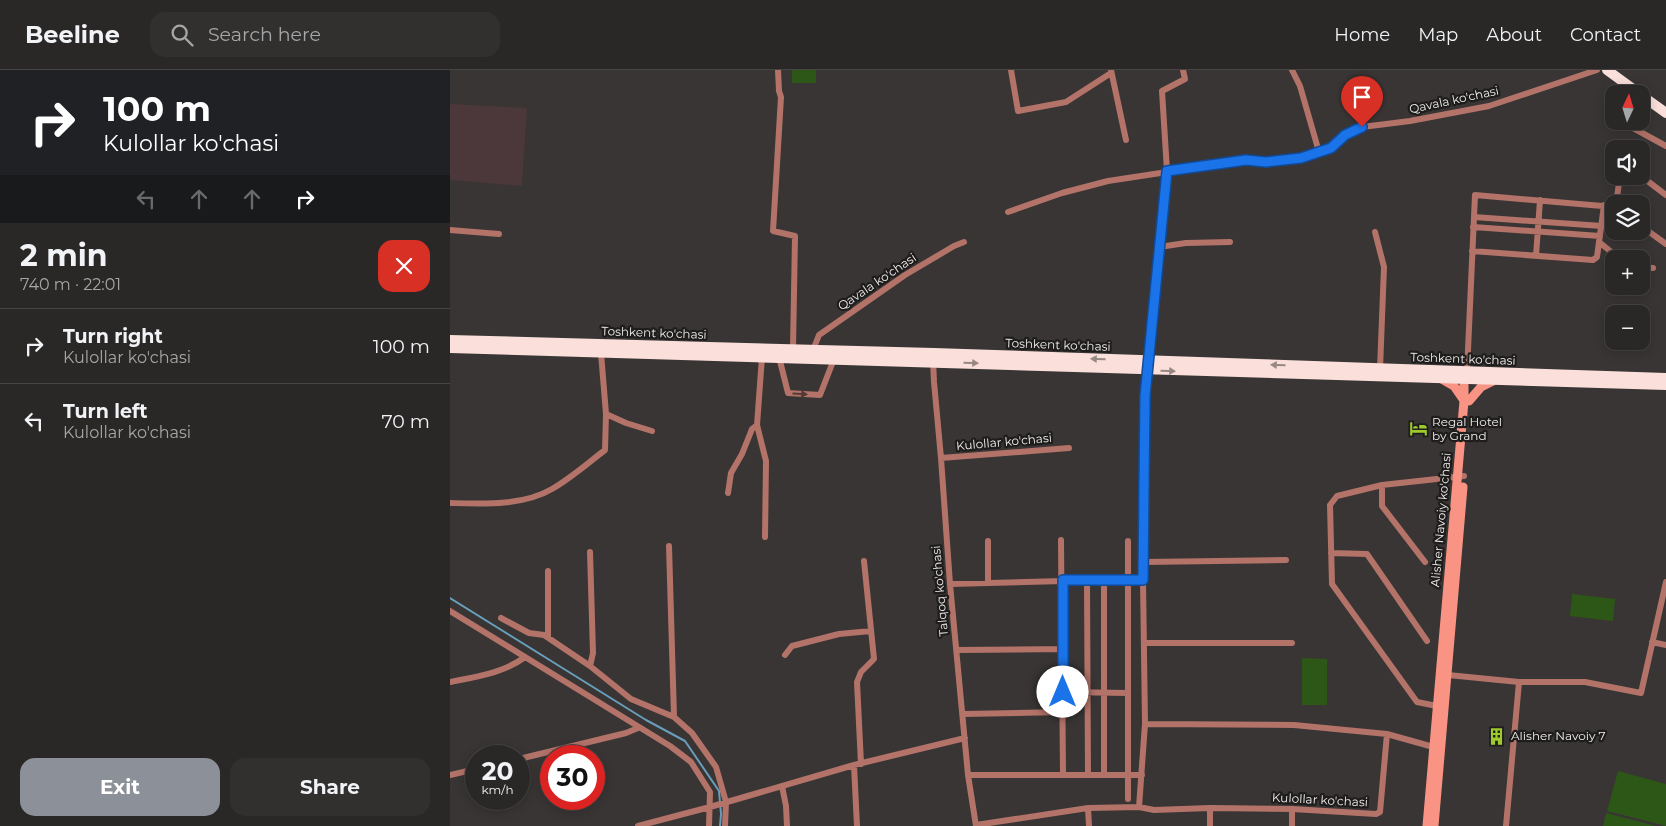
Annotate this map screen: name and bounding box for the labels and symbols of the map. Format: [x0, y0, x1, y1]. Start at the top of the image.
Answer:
pin [1341, 76, 1383, 127]
street label: Qavala ko'chasi [1408, 83, 1500, 116]
north arrow [1605, 85, 1650, 130]
street label: Qavala ko'chasi [835, 250, 919, 313]
street label: Toshkent ko'chasi [601, 323, 707, 342]
street label: Toshkent ko'chasi [1005, 335, 1111, 354]
street label: Toshkent ko'chasi [1410, 349, 1516, 368]
one-way arrow [1090, 355, 1106, 363]
one-way arrow [963, 360, 979, 368]
one-way arrow [1270, 361, 1286, 369]
one-way arrow [1161, 367, 1177, 375]
one-way arrow [792, 390, 808, 398]
place label: Regal Hotel by Grand [1432, 414, 1502, 443]
hotel icon: Regal Hotel by Grand [1408, 419, 1428, 439]
street label: Kulollar ko'chasi [955, 430, 1052, 453]
street label: Alisher Navoiy ko'chasi [1427, 452, 1454, 588]
street label: Talqoq ko'chasi [928, 545, 951, 637]
position arrow [1036, 665, 1088, 717]
building icon: Alisher Navoiy 7 [1487, 726, 1507, 746]
place label: Alisher Navoiy 7 [1511, 728, 1606, 743]
speed limit sign: 30 [540, 745, 605, 810]
street label: Kulollar ko'chasi [1272, 789, 1368, 810]

